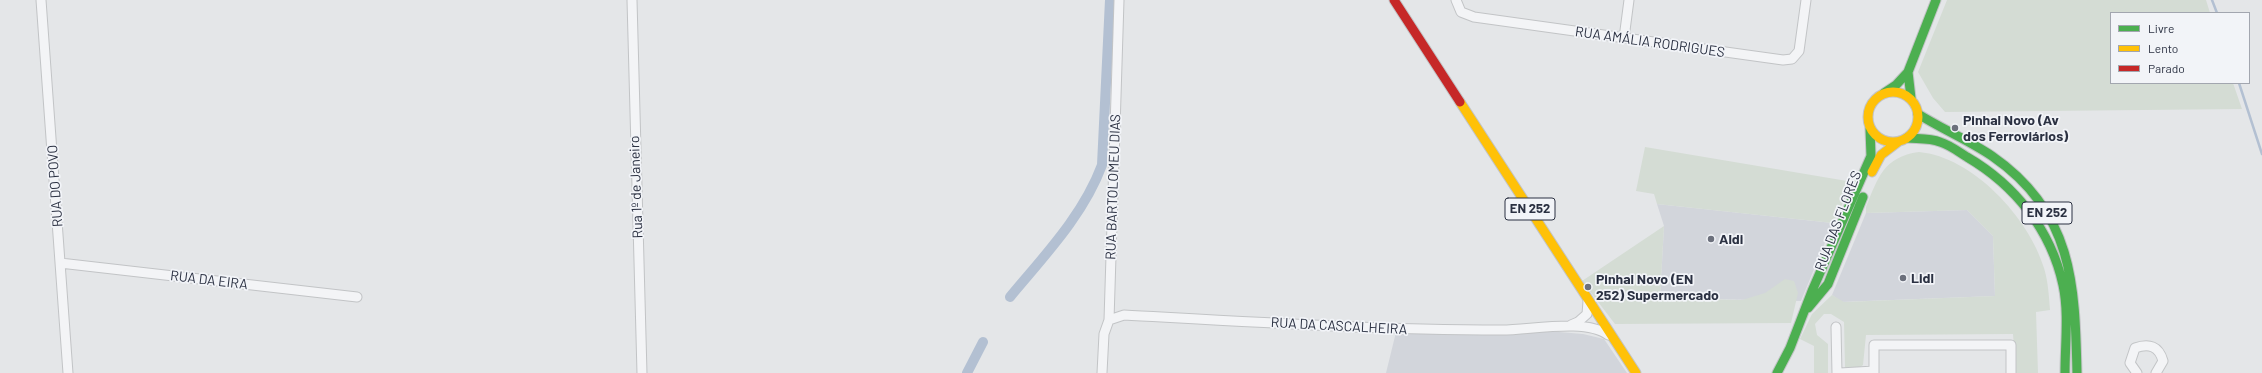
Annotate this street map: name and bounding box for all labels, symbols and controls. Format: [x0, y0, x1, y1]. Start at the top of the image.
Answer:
legend [2110, 12, 2250, 84]
text: Livre [2148, 21, 2174, 35]
street label: RUA AMÁLIA RODRIGUES [1574, 23, 1726, 61]
text: Lento [2148, 41, 2178, 55]
text: Parado [2148, 61, 2185, 75]
place label: Pinhal Novo (Av dos Ferroviários) [1963, 112, 2068, 144]
street label: RUA BARTOLOMEU DIAS [1102, 114, 1124, 260]
marker: Pinhal Novo (Av dos Ferroviários) [1950, 123, 1960, 133]
street label: Rua 1º de Janeiro [626, 135, 646, 239]
street label: RUA DO POVO [44, 144, 66, 228]
street label: RUA DAS FLORES [1811, 169, 1865, 273]
road number: EN 252 [1505, 198, 1555, 220]
road number: EN 252 [2022, 202, 2072, 224]
place label: Aldi [1719, 231, 1743, 247]
marker: Aldi [1706, 234, 1716, 244]
street label: RUA DA EIRA [169, 267, 249, 293]
place label: Lidl [1911, 270, 1934, 286]
place label: Pinhal Novo (EN 252) Supermercado [1596, 271, 1719, 304]
marker: Lidl [1898, 273, 1908, 283]
marker: Pinhal Novo (EN 252) Supermercado [1583, 282, 1593, 292]
street label: RUA DA CASCALHEIRA [1270, 314, 1408, 338]

